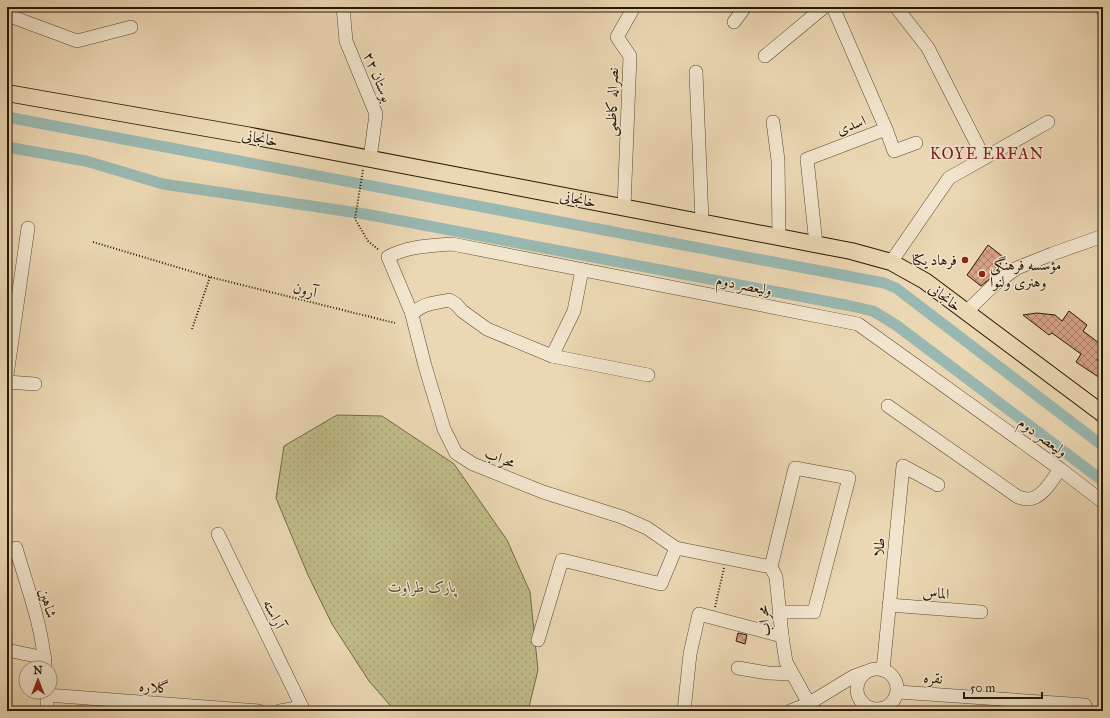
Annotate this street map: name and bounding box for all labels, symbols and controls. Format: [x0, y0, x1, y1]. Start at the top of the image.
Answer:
street label: بوستان ۲۲ [360, 49, 396, 105]
street label: نصراله کاظمی [602, 67, 624, 137]
street label: اسدی [834, 111, 868, 139]
street label: خانجانی [240, 126, 280, 150]
district label: KOYE ERFAN [930, 144, 1044, 163]
street label: خانجانی [558, 187, 598, 211]
place label: فرهاد یکتا [912, 251, 957, 270]
marker: فرهاد یکتا [960, 255, 970, 265]
place label: مؤسسه فرهنگی وهنری ولنوا [990, 256, 1061, 291]
marker: مؤسسه فرهنگی وهنری ولنوا [977, 269, 987, 279]
street label: ولیعصر دوم [714, 271, 773, 303]
street label: آرون [291, 278, 320, 302]
street label: خانجانی [925, 279, 965, 315]
street label: ولیعصر دوم [1013, 413, 1071, 464]
street label: محراب [482, 444, 518, 473]
street label: طلا [869, 537, 889, 557]
park label: پارک طراوت [388, 578, 457, 598]
street label: الماس [922, 583, 950, 603]
street label: شاهین [35, 586, 61, 620]
street label: آراسته [259, 596, 290, 633]
street label: محراب [753, 604, 776, 638]
north arrow [18, 660, 58, 700]
text: N [33, 664, 43, 677]
street label: نقره [923, 668, 943, 689]
scale bar [964, 674, 1042, 700]
street label: گلاره [138, 677, 170, 697]
text: 50 m [970, 681, 995, 695]

